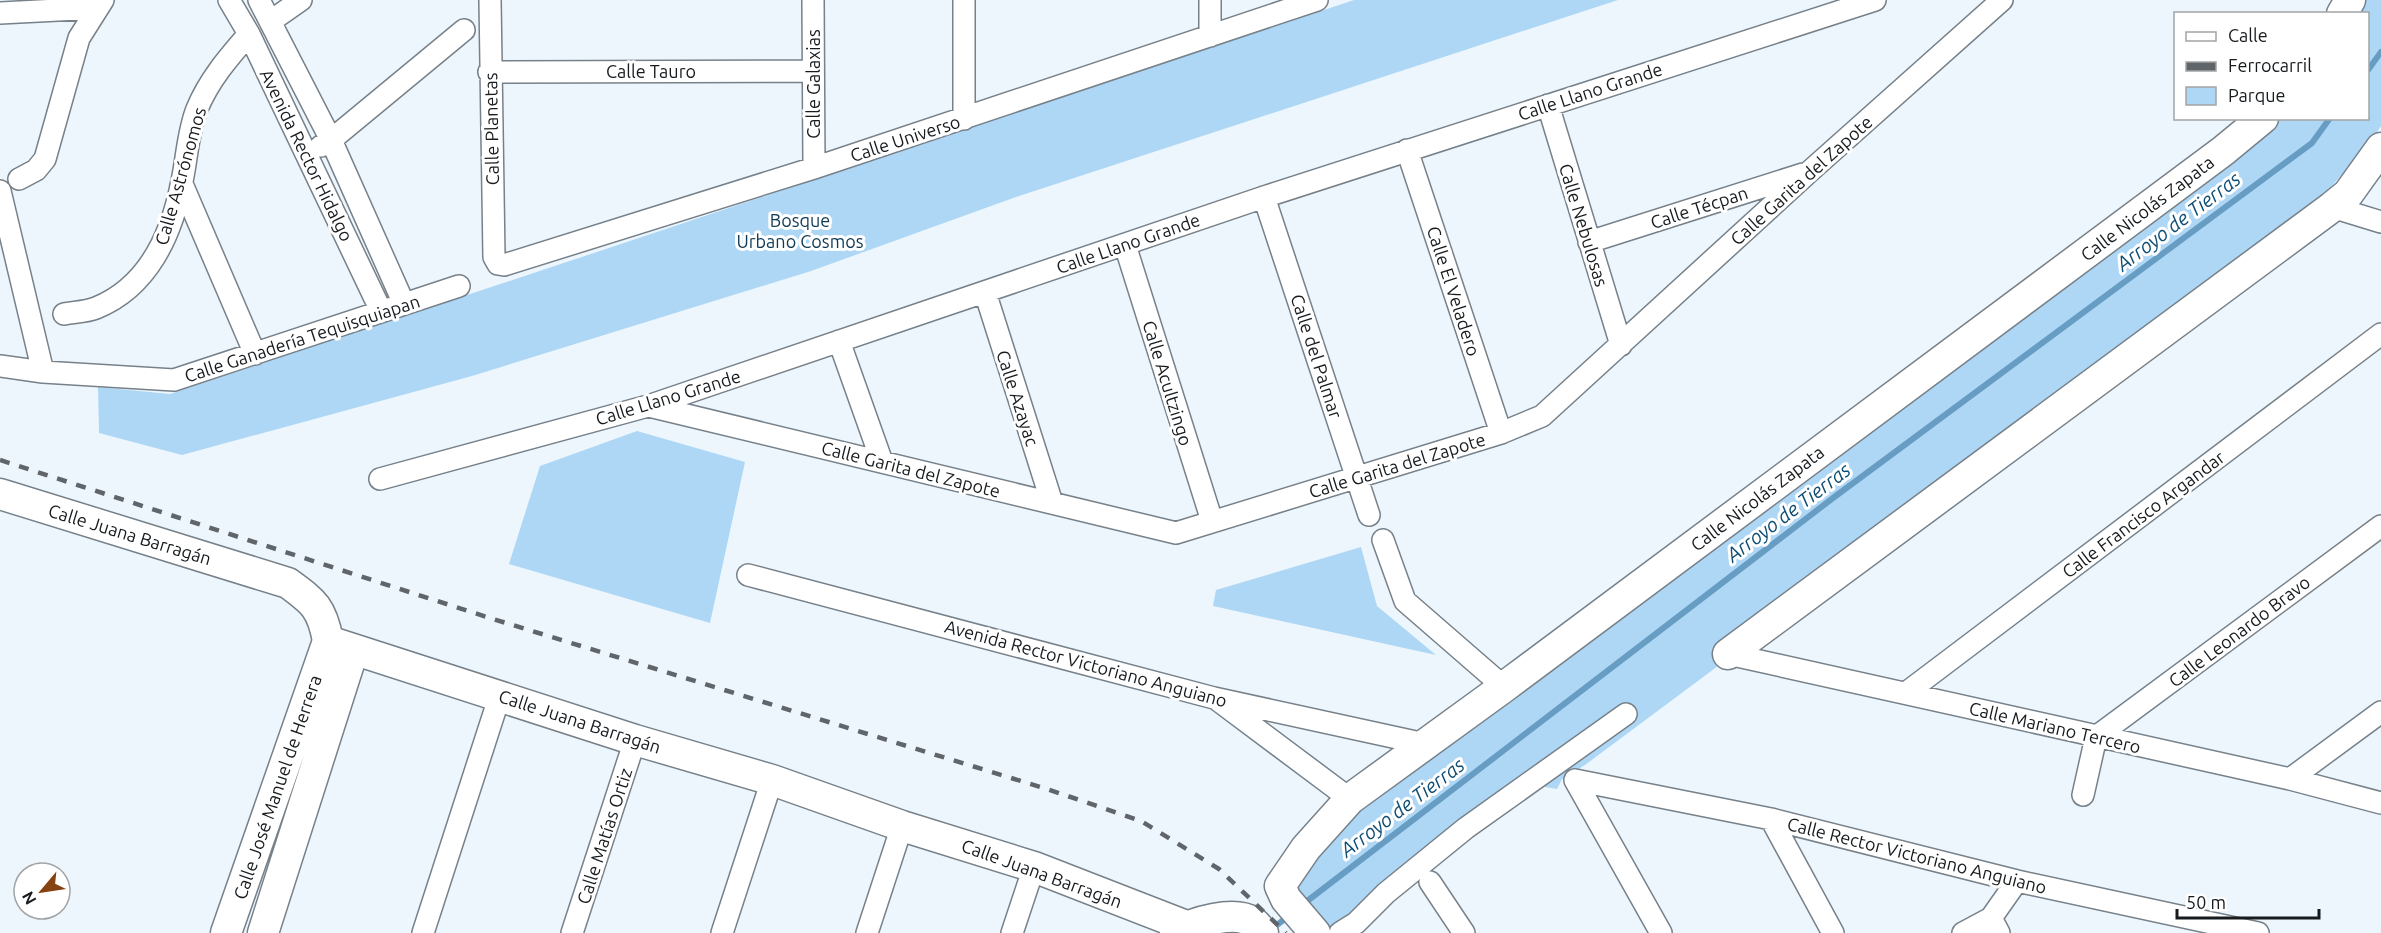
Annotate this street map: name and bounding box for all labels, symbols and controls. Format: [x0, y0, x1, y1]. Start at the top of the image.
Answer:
legend [2174, 12, 2369, 120]
text: Calle [2228, 25, 2268, 45]
street label: Calle Galaxias [803, 29, 823, 139]
text: Ferrocarril [2228, 55, 2312, 75]
street label: Calle Llano Grande [1515, 58, 1665, 124]
street label: Calle Tauro [606, 61, 696, 81]
street label: Avenida Rector Hidalgo [257, 66, 357, 244]
street label: Calle Planetas [480, 72, 502, 186]
text: Parque [2228, 85, 2285, 105]
street label: Calle Astrónomos [151, 105, 209, 247]
street label: Calle Universo [847, 111, 963, 165]
street label: Calle Garita del Zapote [1726, 111, 1876, 249]
street label: Calle Nicolás Zapata [2077, 151, 2217, 265]
street label: Calle Nebulosas [1556, 161, 1612, 289]
water label: Arroyo de Tierras [2111, 166, 2245, 276]
street label: Calle Técpan [1648, 182, 1750, 232]
street label: Calle Llano Grande [1054, 209, 1202, 277]
park label: Bosque Urbano Cosmos [736, 210, 864, 251]
street label: Calle El Veladero [1424, 224, 1484, 358]
street label: Calle Ganadería Tequisquiapan [182, 290, 422, 386]
street label: Calle del Palmar [1288, 291, 1347, 421]
street label: Calle Acultzingo [1139, 318, 1197, 448]
street label: Calle Azayac [993, 348, 1043, 448]
street label: Calle Llano Grande [593, 365, 743, 429]
street label: Calle Garita del Zapote [1306, 429, 1488, 501]
street label: Calle Garita del Zapote [820, 437, 1002, 501]
street label: Calle Nicolás Zapata [1687, 441, 1827, 555]
street label: Calle Francisco Argandar [2058, 446, 2228, 582]
water label: Arroyo de Tierras [1721, 457, 1855, 567]
street label: Calle Juana Barragán [46, 500, 214, 568]
street label: Calle Leonardo Bravo [2164, 571, 2314, 691]
street label: Avenida Rector Victoriano Anguiano [943, 616, 1229, 710]
street label: Calle José Manuel de Herrera [229, 672, 325, 902]
street label: Calle Juana Barragán [496, 685, 664, 757]
street label: Calle Mariano Tercero [1967, 698, 2143, 756]
water label: Arroyo de Tierras [1335, 752, 1469, 862]
street label: Calle Matías Ortiz [573, 765, 635, 907]
street label: Calle Rector Victoriano Anguiano [1785, 813, 2049, 897]
street label: Calle Juana Barragán [959, 835, 1125, 911]
north arrow [12, 861, 72, 921]
scale bar [2177, 882, 2320, 920]
text: N [18, 889, 40, 908]
text: 50 m [2186, 892, 2226, 912]

